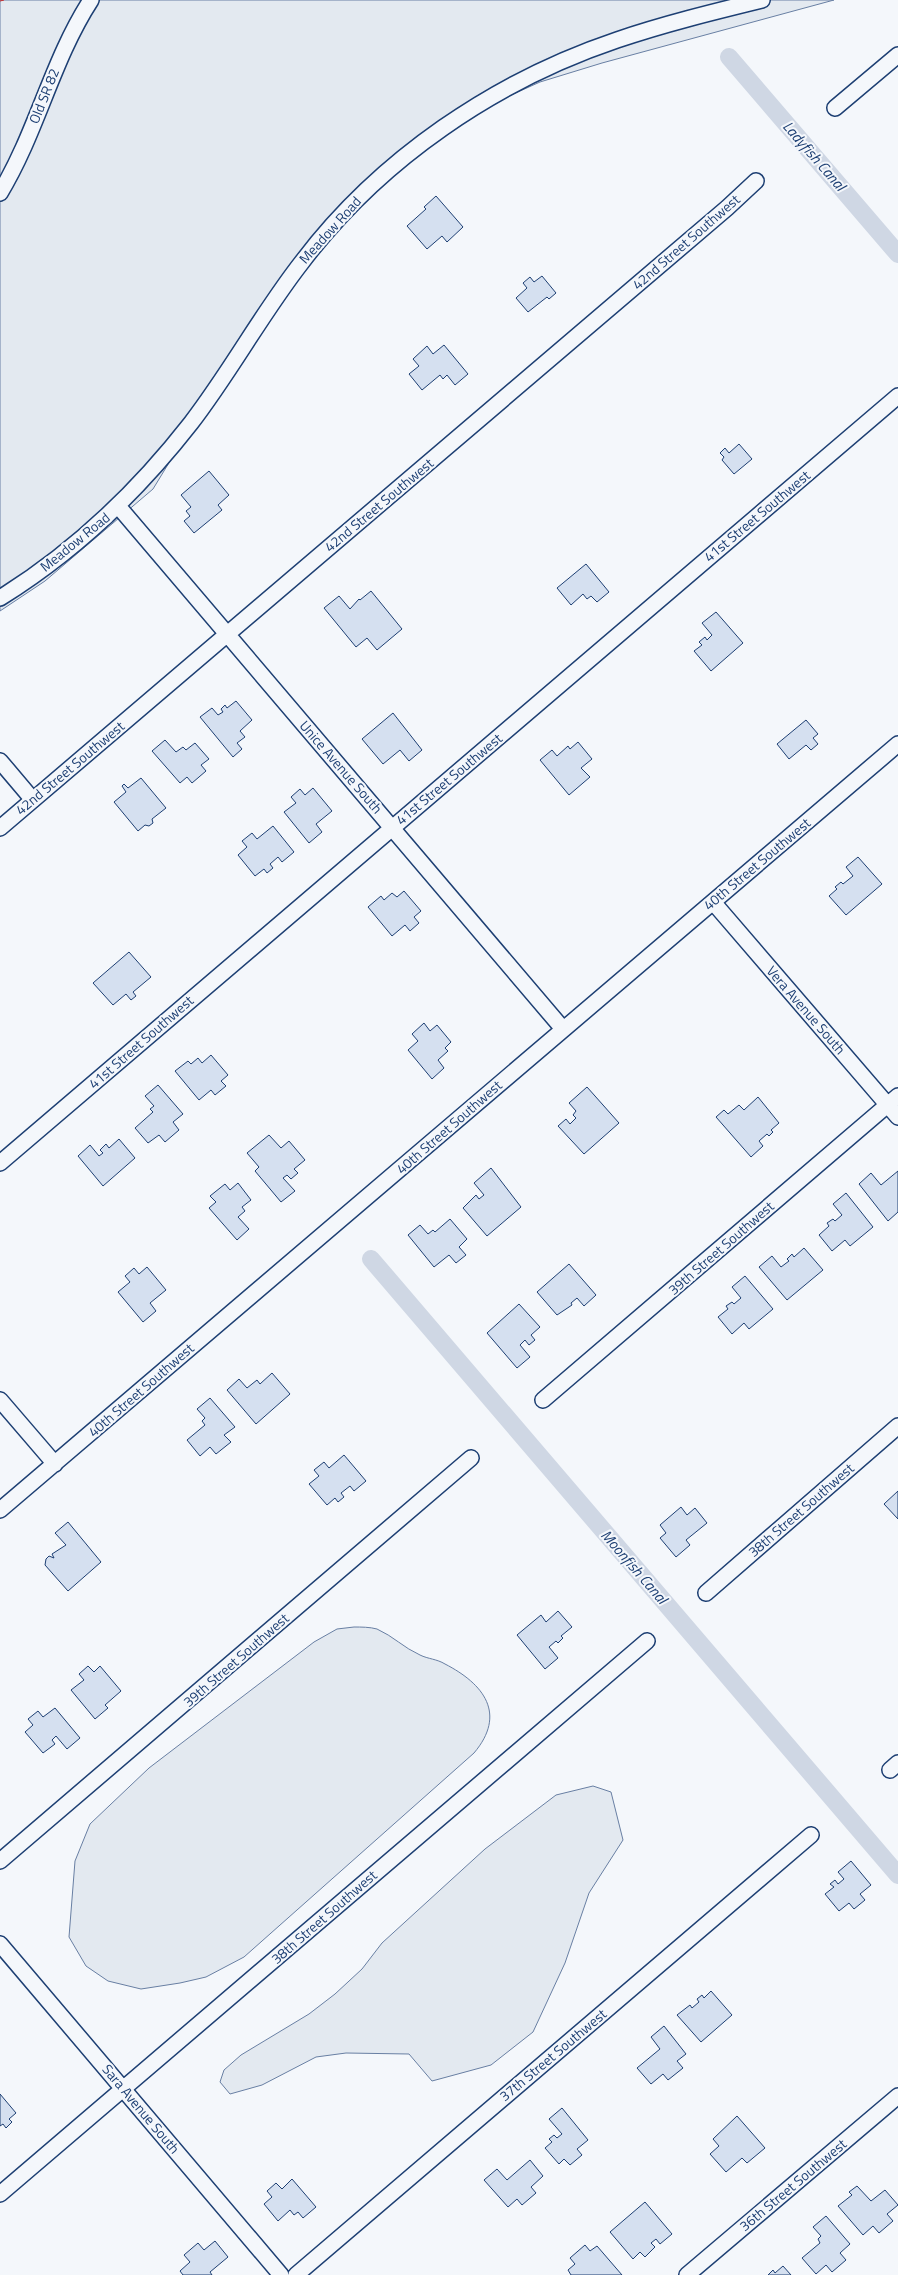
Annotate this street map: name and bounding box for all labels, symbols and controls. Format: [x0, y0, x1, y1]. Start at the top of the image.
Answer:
street label: Old SR 82 [23, 65, 64, 127]
water label: Ladyfish Canal [777, 116, 852, 197]
street label: 42nd Street Southwest [627, 189, 744, 294]
street label: Meadow Road [294, 191, 366, 268]
street label: 42nd Street Southwest [320, 453, 438, 557]
street label: 41st Street Southwest [699, 465, 815, 566]
street label: Meadow Road [35, 507, 114, 576]
street label: Unice Avenue South [295, 715, 388, 818]
street label: 42nd Street Southwest [11, 716, 129, 820]
street label: 41st Street Southwest [391, 728, 507, 829]
street label: 40th Street Southwest [699, 812, 815, 915]
street label: Vera Avenue South [762, 961, 851, 1059]
street label: 41st Street Southwest [84, 990, 198, 1093]
street label: 40th Street Southwest [391, 1075, 506, 1179]
street label: 39th Street Southwest [663, 1196, 778, 1300]
street label: 40th Street Southwest [83, 1338, 198, 1442]
street label: 38th Street Southwest [743, 1458, 858, 1562]
water label: Moonfish Canal [596, 1524, 674, 1610]
street label: 39th Street Southwest [178, 1608, 293, 1712]
street label: 38th Street Southwest [266, 1865, 381, 1969]
street label: 37th Street Southwest [495, 2003, 611, 2106]
street label: Sara Avenue South [98, 2059, 185, 2158]
street label: 36th Street Southwest [735, 2133, 851, 2236]

